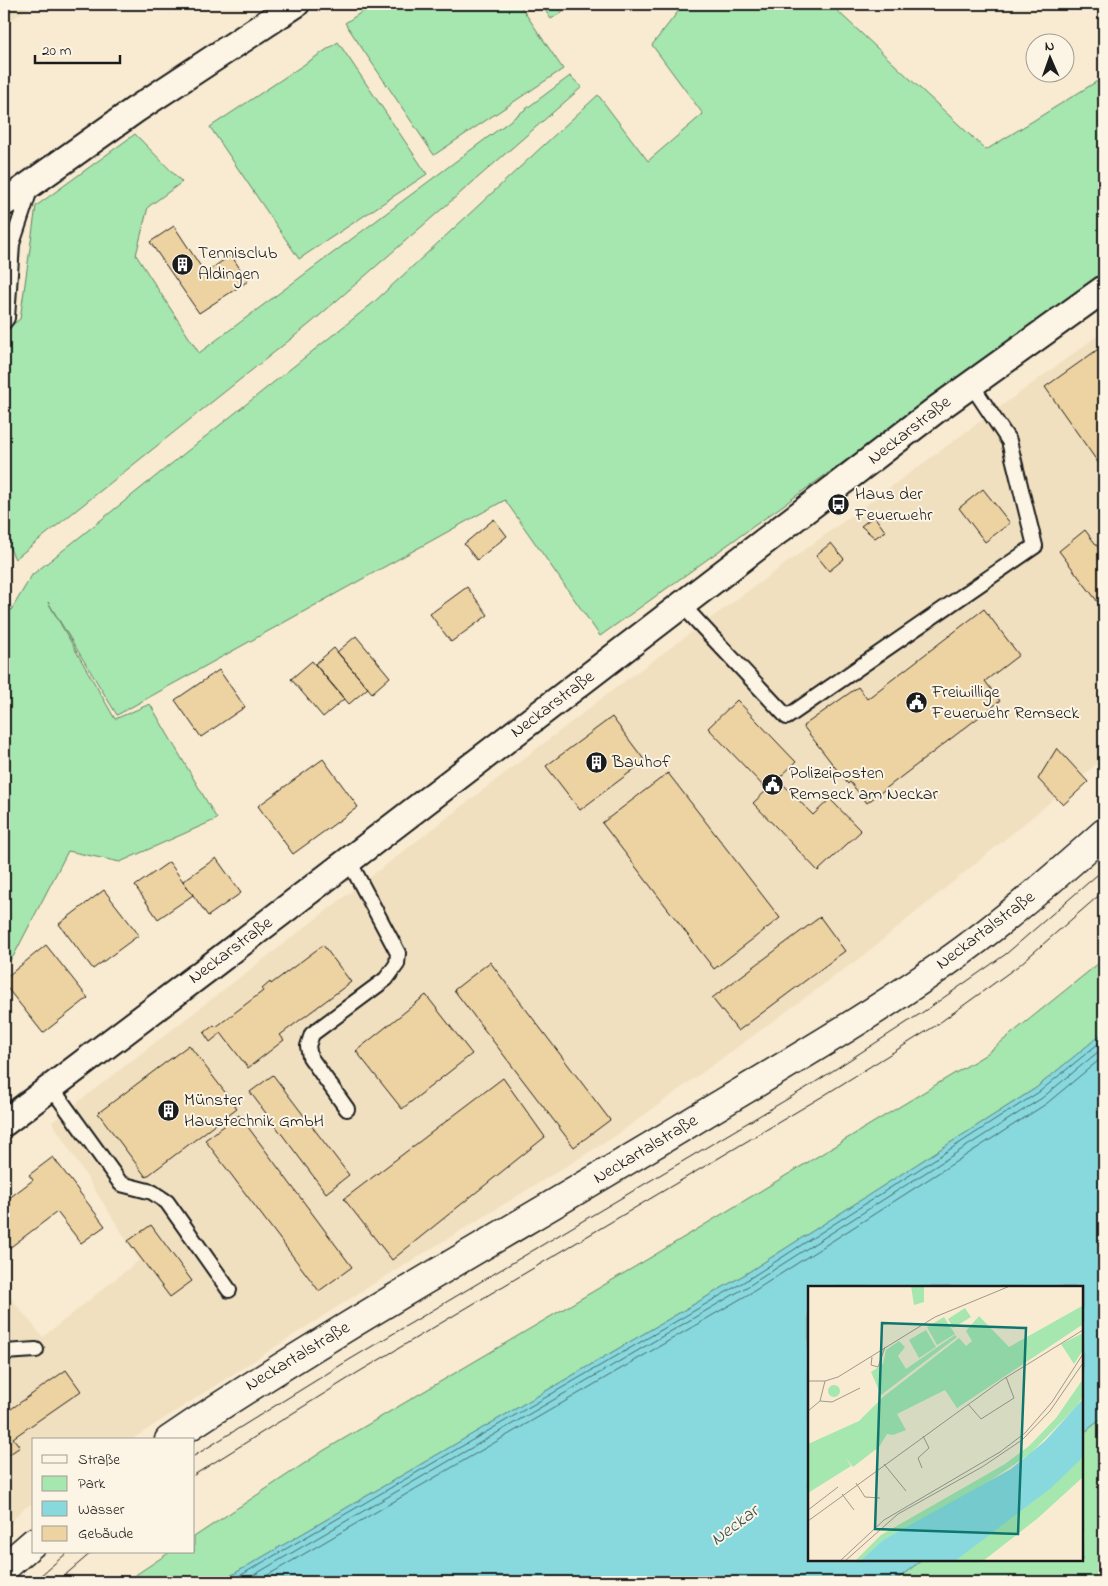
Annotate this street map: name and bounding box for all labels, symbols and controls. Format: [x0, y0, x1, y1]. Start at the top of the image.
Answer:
scale bar [35, 32, 120, 64]
north arrow [1026, 32, 1076, 82]
text: N [1045, 36, 1055, 57]
text: 20 m [42, 40, 72, 62]
place label: Tennisclub Aldingen [198, 241, 278, 289]
building icon: Tennisclub Aldingen [170, 252, 194, 276]
street label: Neckarstraße [863, 390, 958, 472]
place label: Haus der Feuerwehr [854, 482, 933, 529]
bus stop icon: Haus der Feuerwehr [827, 493, 851, 517]
street label: Neckarstraße [505, 664, 601, 745]
place label: Freiwillige Feuerwehr Remseck [931, 680, 1079, 727]
public building icon: Freiwillige Feuerwehr Remseck [904, 691, 928, 715]
place label: Bauhof [611, 750, 671, 776]
building icon: Bauhof [584, 751, 608, 775]
place label: Polizeiposten Remseck am Neckar [789, 761, 939, 808]
public building icon: Polizeiposten Remseck am Neckar [761, 772, 785, 796]
street label: Neckartalstraße [931, 884, 1042, 977]
street label: Neckarstraße [183, 910, 279, 991]
place label: Münster Haustechnik GmbH [184, 1088, 324, 1135]
building icon: Münster Haustechnik GmbH [156, 1099, 180, 1123]
street label: Neckartalstraße [589, 1108, 704, 1192]
inset map [808, 1286, 1083, 1561]
street label: Neckartalstraße [241, 1315, 356, 1399]
legend [32, 1438, 195, 1554]
text: Straße [78, 1449, 120, 1471]
text: Park [78, 1473, 106, 1495]
water label: Neckar [705, 1498, 766, 1553]
text: Wasser [78, 1499, 125, 1521]
text: Gebäude [78, 1523, 134, 1545]

